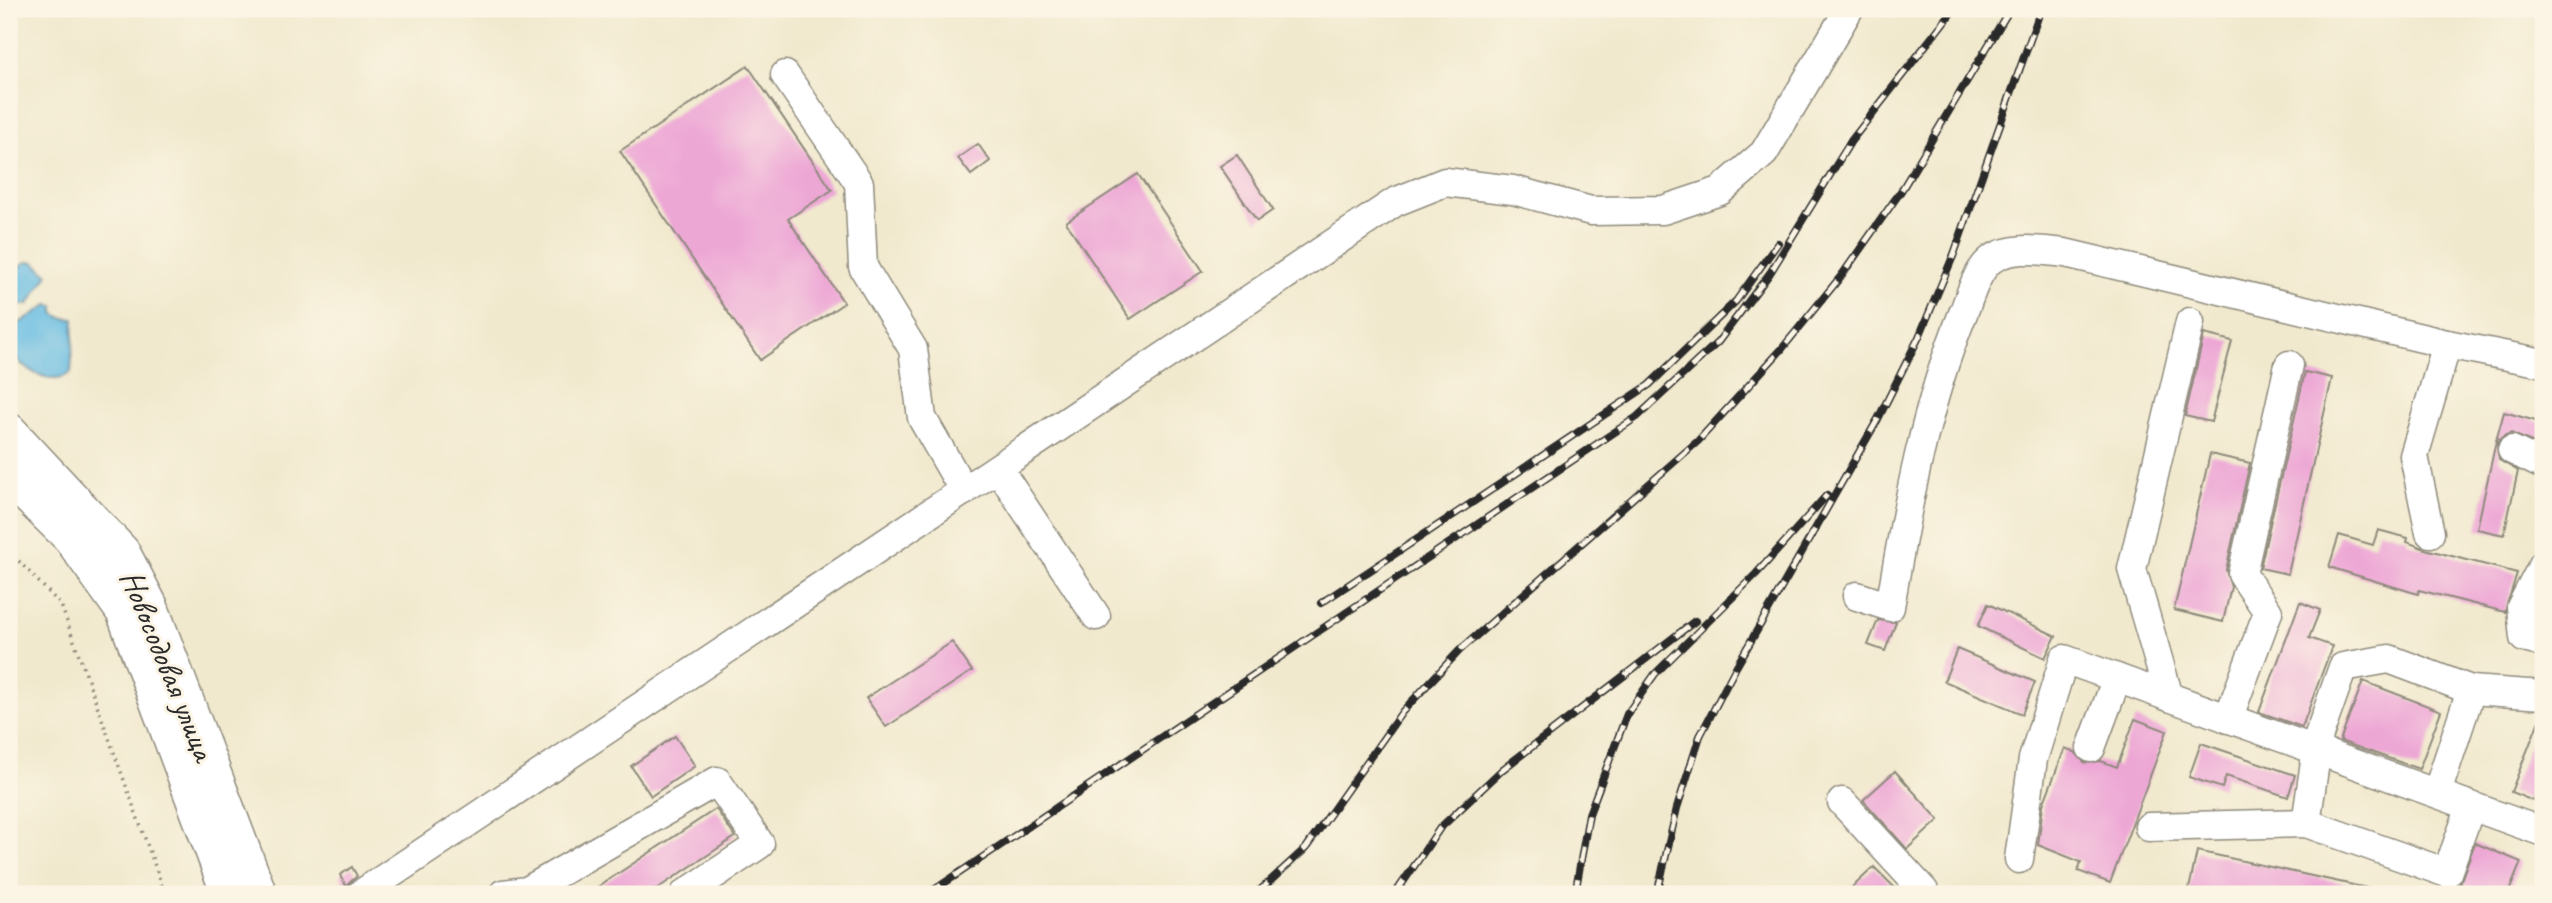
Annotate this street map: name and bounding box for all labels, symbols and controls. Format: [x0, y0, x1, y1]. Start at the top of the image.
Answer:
street label: Новосодовая улица [111, 563, 226, 769]

